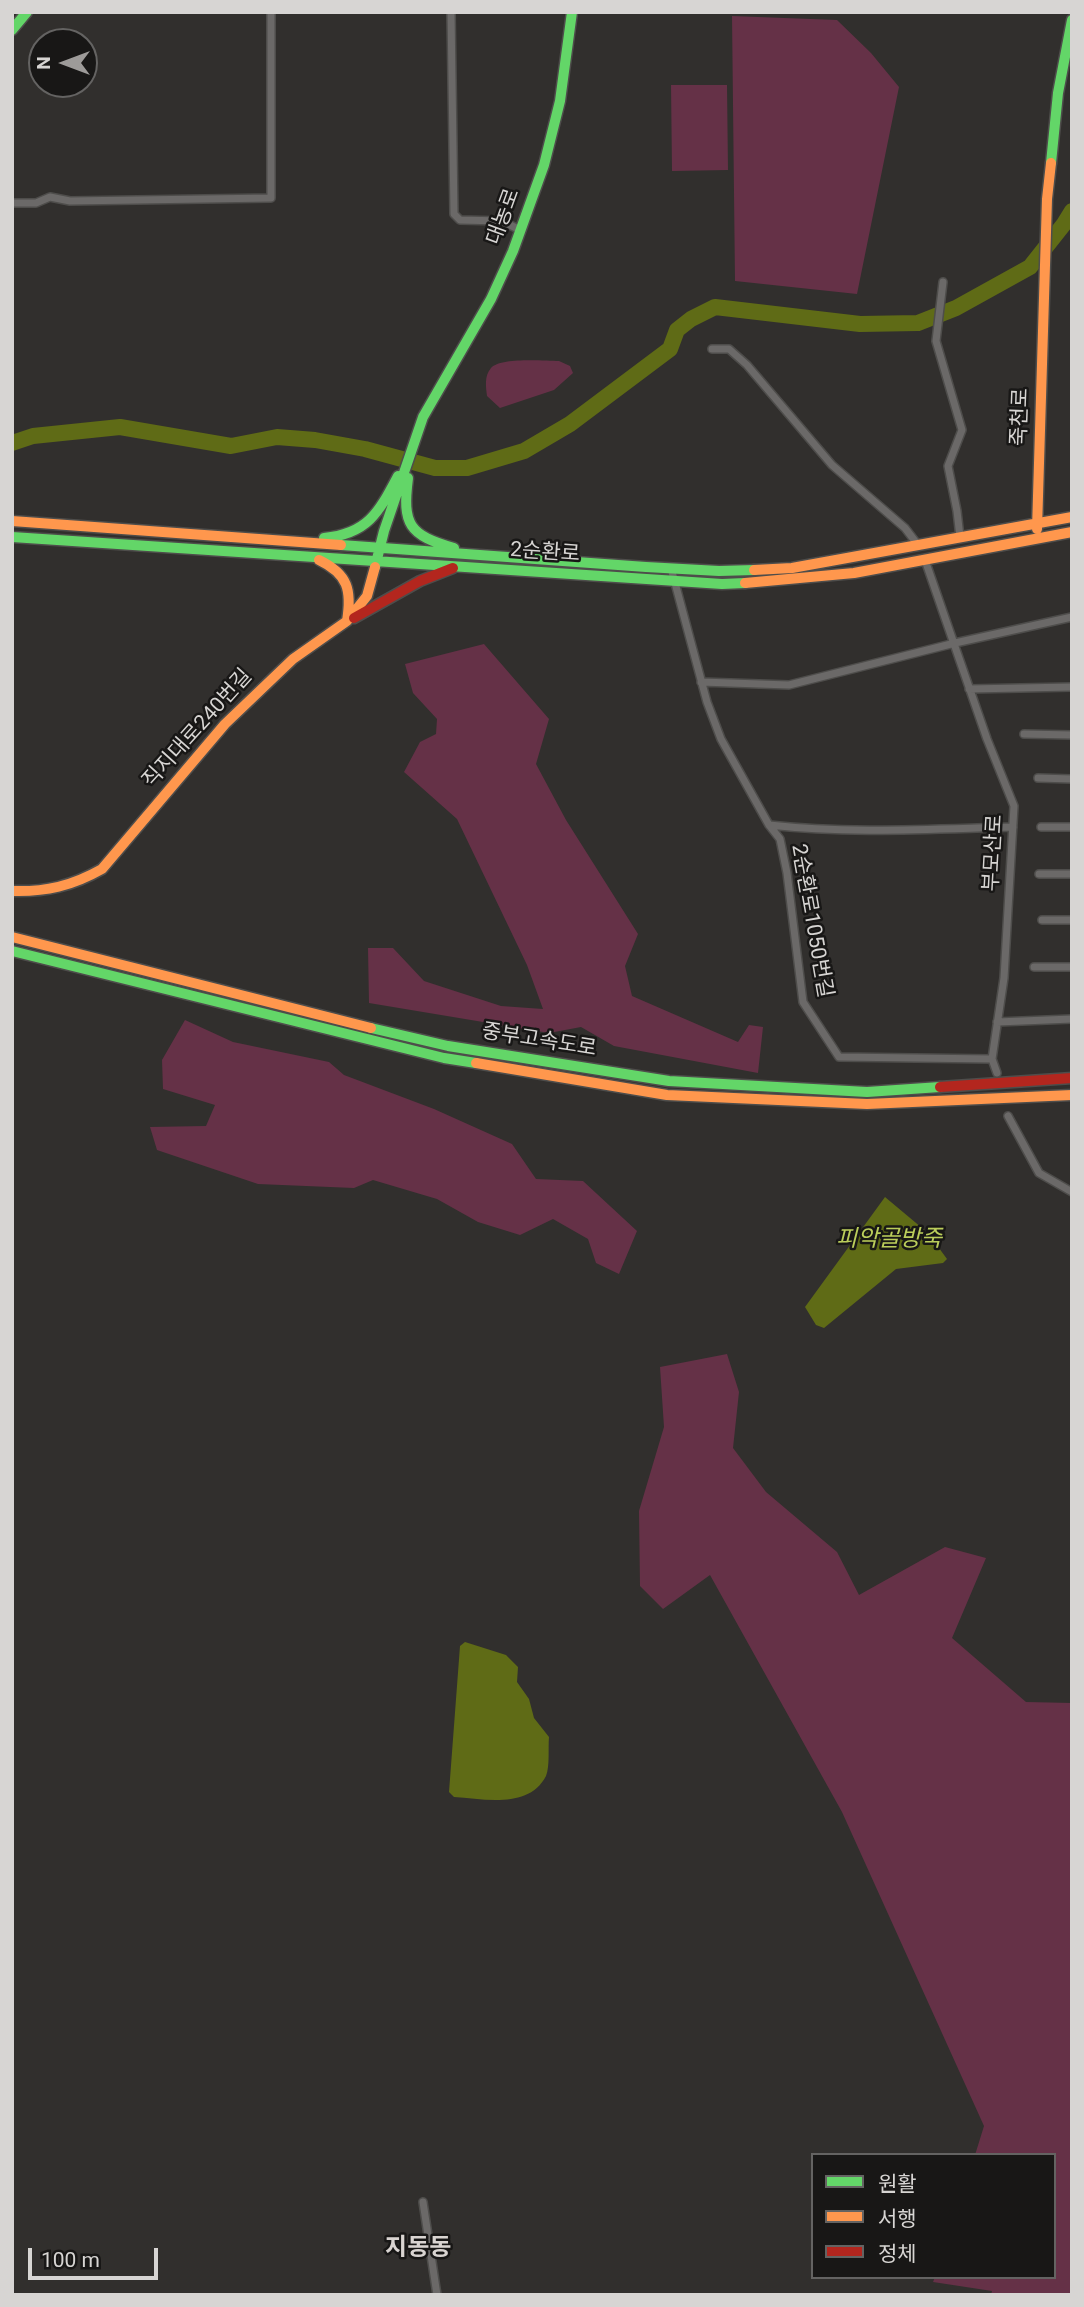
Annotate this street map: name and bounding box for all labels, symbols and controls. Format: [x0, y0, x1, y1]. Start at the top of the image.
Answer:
north arrow [28, 28, 98, 98]
text: N [32, 56, 55, 70]
street label: 대농로 [482, 185, 526, 249]
street label: 죽천로 [1007, 388, 1035, 446]
street label: 2순환로 [509, 538, 581, 568]
street label: 직지대로240번길 [138, 664, 258, 794]
street label: 부모산로 [979, 814, 1009, 892]
street label: 2순환로1050번길 [785, 842, 837, 1000]
street label: 중부고속도로 [480, 1019, 598, 1063]
water label: 피악골방죽 [836, 1226, 942, 1254]
legend [811, 2153, 1056, 2279]
text: 원활 [878, 2172, 917, 2196]
text: 서행 [878, 2207, 917, 2231]
scale bar [32, 2234, 161, 2278]
district label: 지동동 [385, 2235, 451, 2263]
text: 정체 [878, 2242, 917, 2266]
text: 100 m [41, 2248, 100, 2272]

